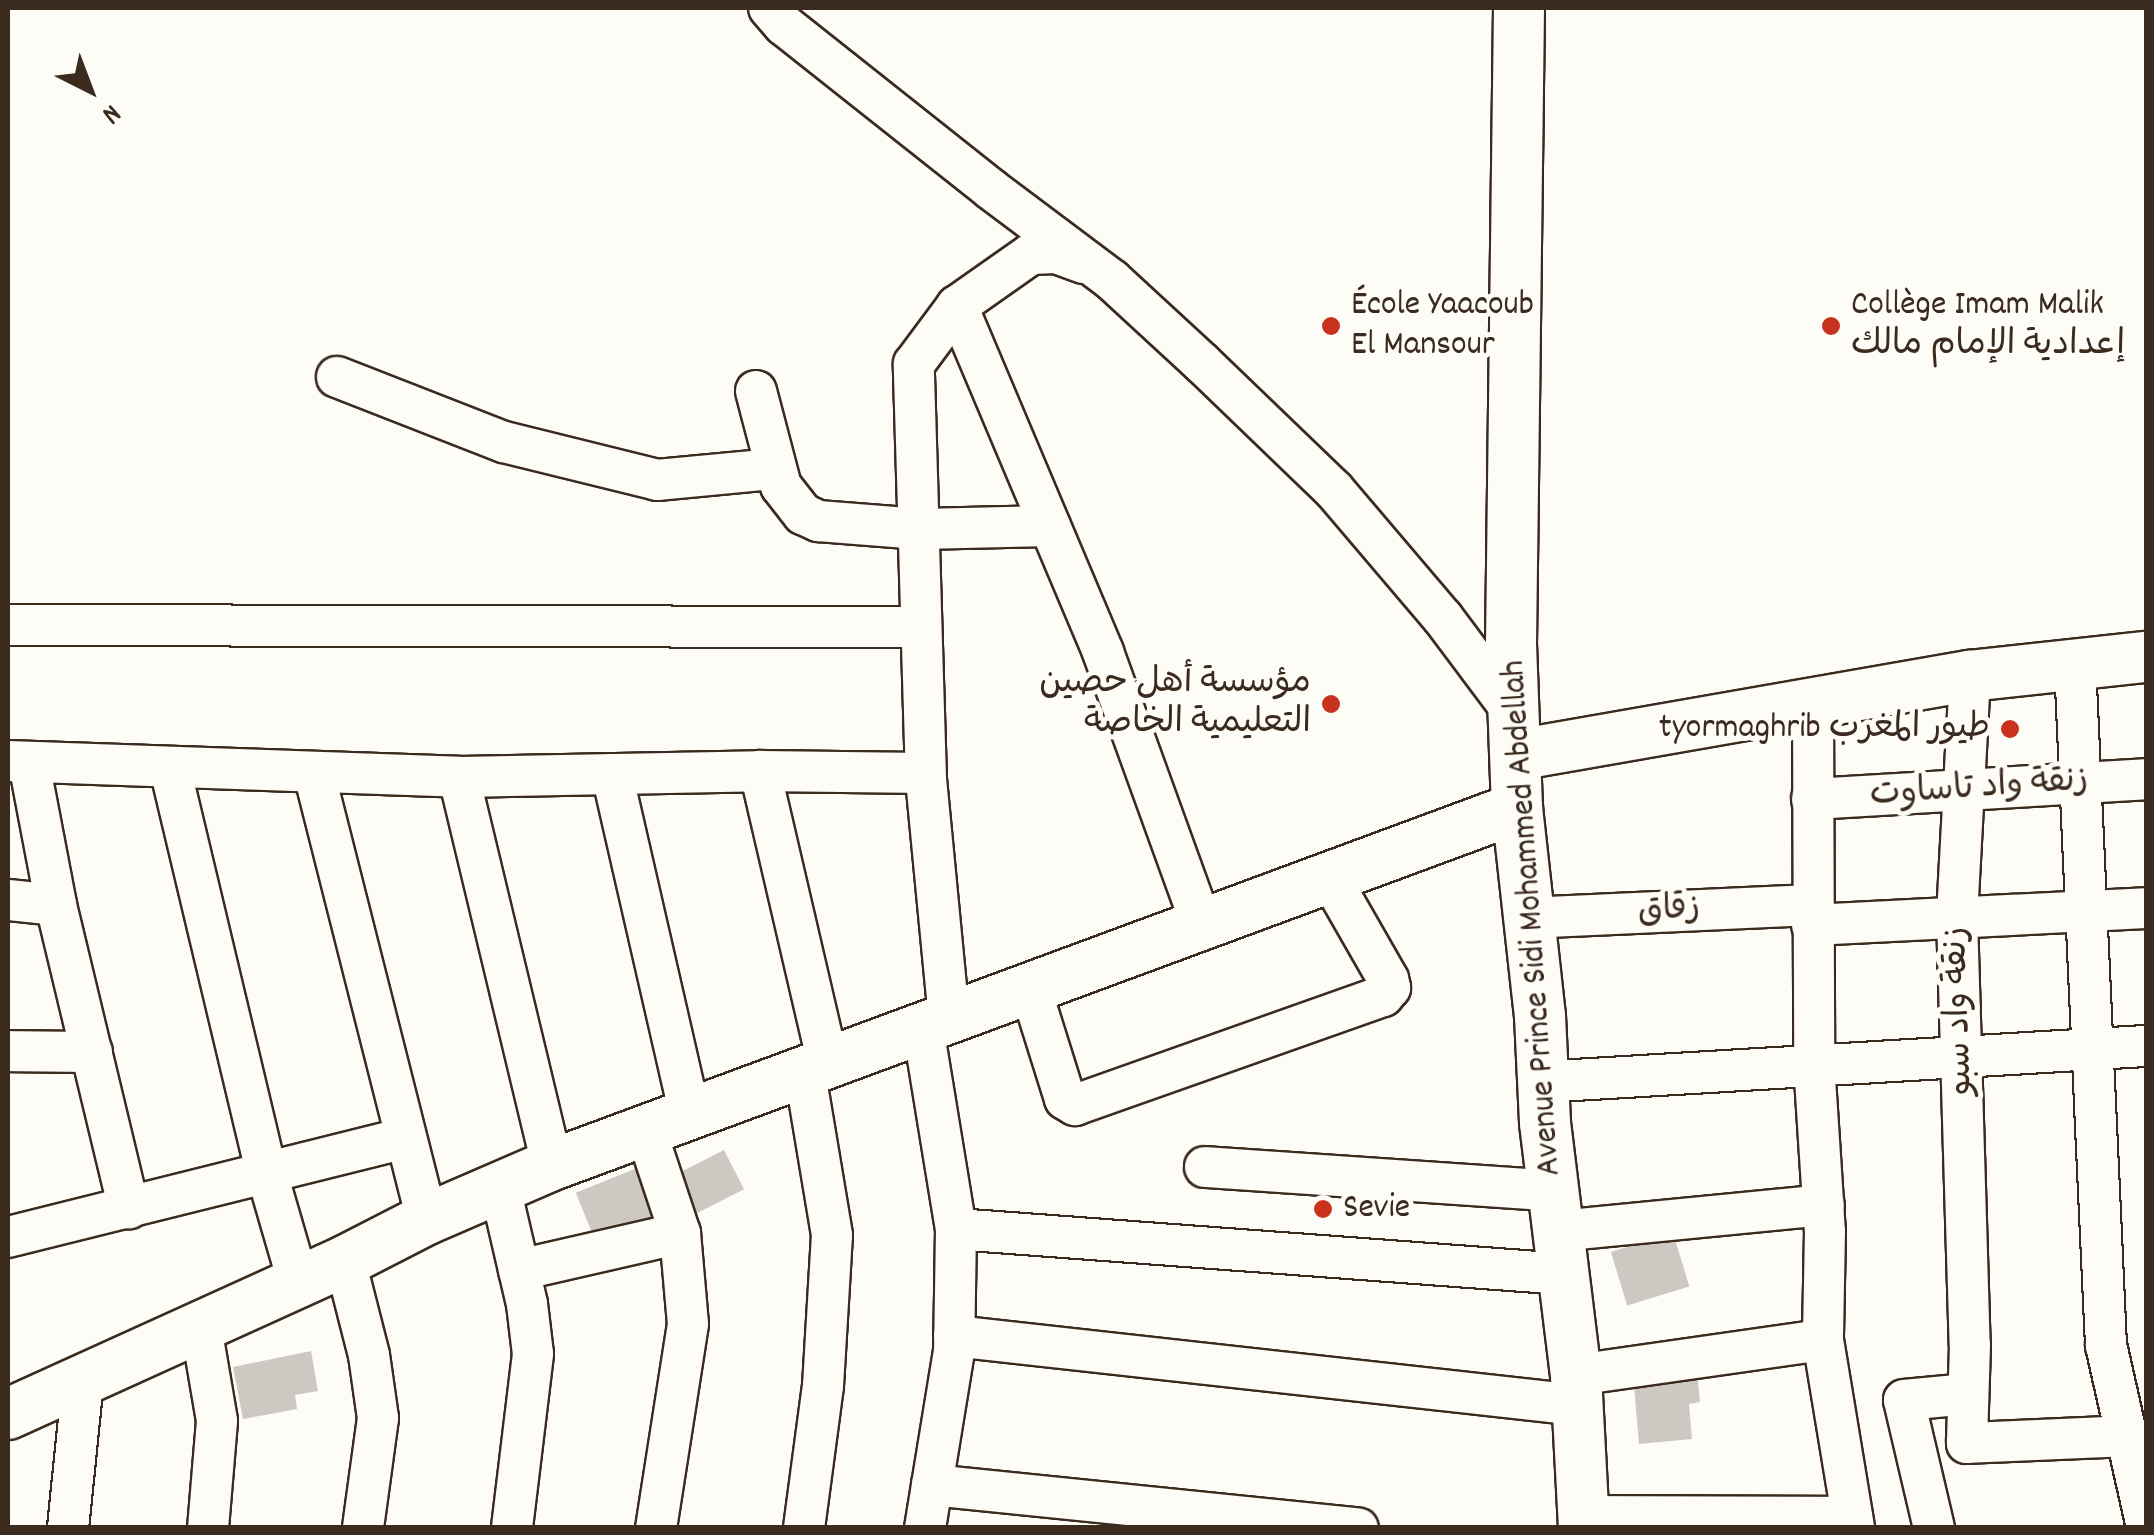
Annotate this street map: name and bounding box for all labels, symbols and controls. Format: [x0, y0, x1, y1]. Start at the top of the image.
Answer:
north arrow [40, 40, 140, 140]
text: N [92, 93, 129, 132]
place label: École Yaacoub El Mansour [1351, 285, 1534, 367]
place label: Collège Imam Malik إعدادية الإمام مالك [1851, 285, 2125, 367]
marker: École Yaacoub El Mansour [1320, 315, 1342, 337]
marker: Collège Imam Malik إعدادية الإمام مالك [1820, 315, 1842, 337]
street label: Avenue Prince Sidi Mohammed Abdellah [1494, 659, 1572, 1177]
place label: مؤسسة أهل حصين التعليمية الخاصة [1039, 663, 1311, 745]
marker: مؤسسة أهل حصين التعليمية الخاصة [1320, 693, 1342, 715]
place label: tyormaghrib طيور المغرب [1659, 708, 1990, 750]
marker: tyormaghrib طيور المغرب [1999, 718, 2021, 740]
street label: زنقة واد تاساوت [1868, 760, 2090, 818]
street label: زقاق [1637, 888, 1701, 934]
street label: زنقة واد سبو [1936, 926, 1984, 1096]
place label: Sevie [1343, 1188, 1410, 1230]
marker: Sevie [1312, 1198, 1334, 1220]

